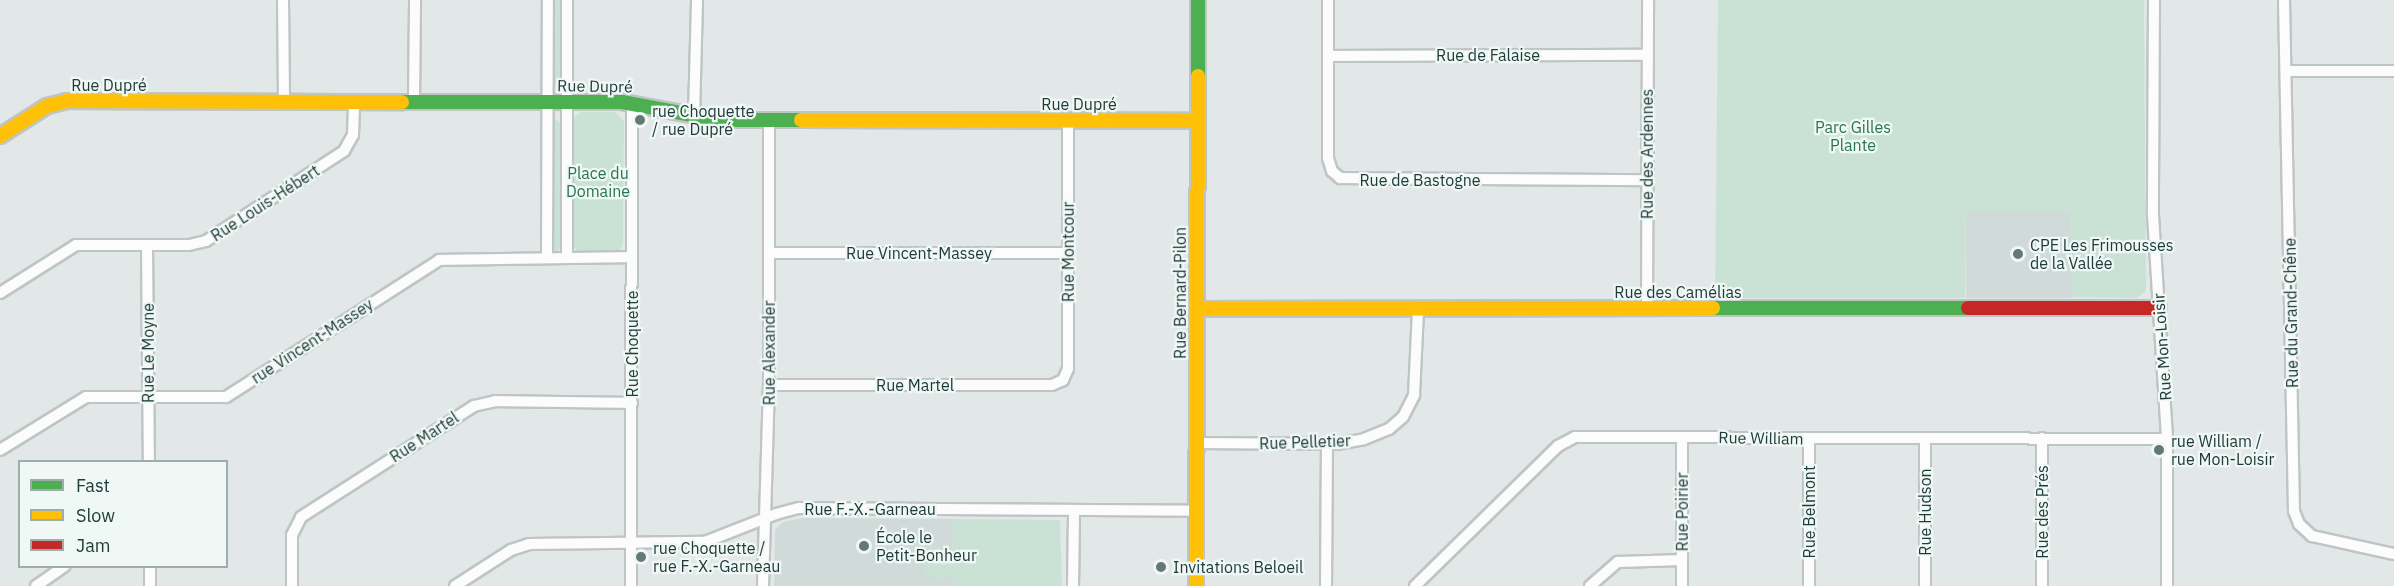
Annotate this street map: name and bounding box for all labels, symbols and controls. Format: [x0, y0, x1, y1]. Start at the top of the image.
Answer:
street label: Rue de Falaise [1436, 45, 1540, 65]
street label: Rue Dupré [71, 75, 147, 95]
street label: Rue Dupré [557, 76, 633, 96]
street label: Rue des Ardennes [1637, 89, 1657, 219]
street label: Rue Dupré [1041, 94, 1117, 114]
place label: rue Choquette / rue Dupré [652, 101, 754, 139]
marker: rue Choquette / rue Dupré [633, 113, 647, 127]
park label: Parc Gilles Plante [1815, 117, 1891, 155]
street label: Rue Louis-Hébert [207, 161, 323, 245]
park label: Place du Domaine [566, 163, 630, 201]
street label: Rue de Bastogne [1359, 170, 1481, 190]
street label: Rue Montcour [1058, 202, 1078, 302]
street label: Rue Bernard-Pilon [1170, 227, 1190, 359]
place label: CPE Les Frimousses de la Vallée [2030, 235, 2174, 273]
street label: Rue du Grand-Chêne [2280, 238, 2302, 388]
street label: Rue Vincent-Massey [846, 243, 992, 263]
marker: CPE Les Frimousses de la Vallée [2011, 247, 2025, 261]
street label: Rue des Camélias [1614, 282, 1742, 302]
street label: Rue Choquette [622, 291, 642, 397]
street label: Rue Mon-Loisir [2149, 293, 2175, 401]
street label: rue Vincent-Massey [247, 294, 377, 388]
street label: Rue Alexander [759, 301, 779, 405]
street label: Rue Le Moyne [138, 303, 158, 403]
street label: Rue Martel [876, 375, 954, 395]
street label: Rue Martel [386, 408, 462, 466]
street label: Rue William [1718, 428, 1804, 448]
street label: Rue Pelletier [1259, 431, 1351, 453]
place label: rue William / rue Mon-Loisir [2171, 431, 2274, 469]
marker: rue William / rue Mon-Loisir [2152, 443, 2166, 457]
legend [18, 460, 228, 568]
street label: Rue Belmont [1799, 465, 1819, 559]
street label: Rue des Prés [2032, 465, 2052, 559]
street label: Rue Hudson [1915, 468, 1935, 556]
street label: Rue Poirier [1672, 473, 1692, 551]
text: Fast [76, 474, 110, 497]
street label: Rue F.-X.-Garneau [804, 499, 936, 519]
text: Slow [76, 504, 115, 527]
place label: École le Petit-Bonheur [876, 527, 977, 565]
text: Jam [76, 534, 111, 557]
place label: rue Choquette / rue F.-X.-Garneau [653, 538, 780, 576]
marker: École le Petit-Bonheur [857, 539, 871, 553]
marker: rue Choquette / rue F.-X.-Garneau [634, 550, 648, 564]
place label: Invitations Beloeil [1173, 557, 1303, 577]
marker: Invitations Beloeil [1154, 560, 1168, 574]

